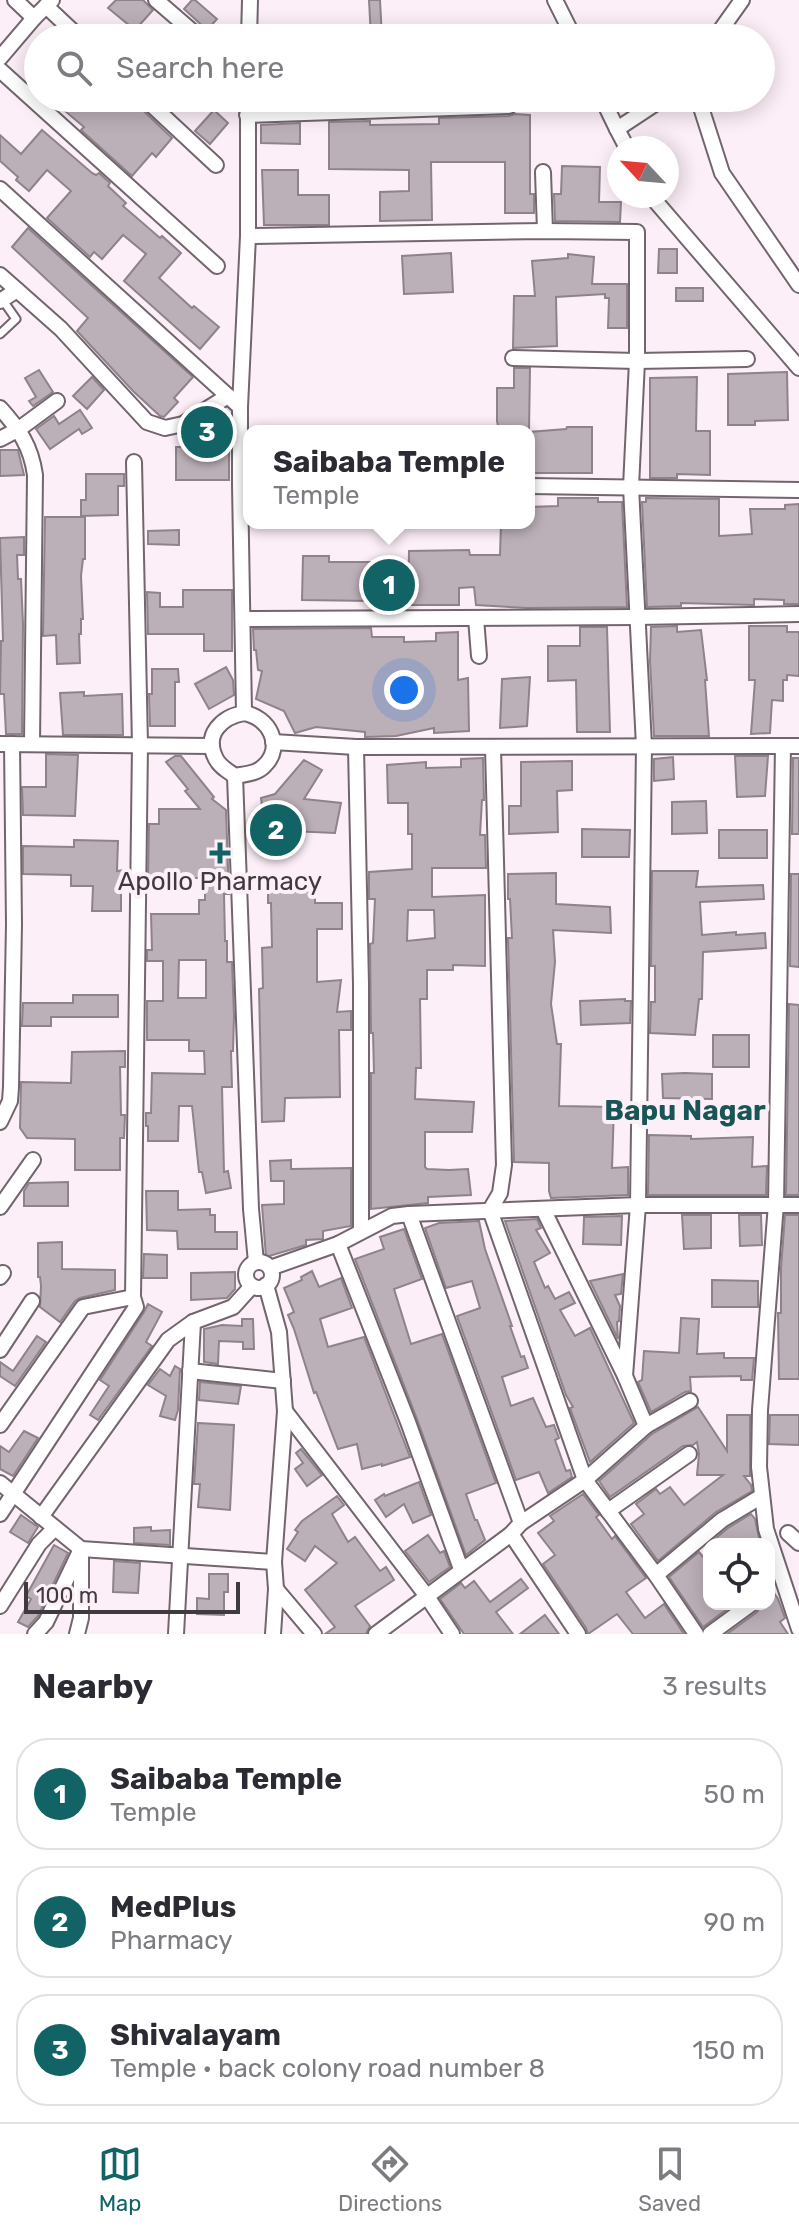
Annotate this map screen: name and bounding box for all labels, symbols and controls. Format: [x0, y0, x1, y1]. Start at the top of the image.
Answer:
search box [24, 24, 775, 112]
icon: search [52, 46, 96, 90]
text: Search here [116, 50, 284, 86]
north arrow [607, 136, 679, 208]
pin: 3 [181, 402, 233, 462]
popup [243, 425, 535, 529]
text: Saibaba Temple [273, 444, 505, 480]
text: Temple [273, 480, 360, 511]
pin: 1 [363, 555, 415, 615]
your location [384, 670, 424, 710]
pin: 2 [250, 800, 302, 860]
marker: Apollo Pharmacy [211, 844, 229, 862]
place label: Apollo Pharmacy [118, 866, 322, 897]
district label: Bapu Nagar [604, 1094, 766, 1127]
map controls [703, 1538, 775, 1610]
button: locate [703, 1538, 775, 1610]
scale bar [24, 1578, 240, 1614]
text: 100 m [36, 1582, 98, 1609]
text: Nearby [32, 1666, 153, 1707]
text: 3 results [662, 1671, 767, 1702]
text: Saibaba Temple [110, 1761, 342, 1797]
text: 1 [54, 1779, 66, 1810]
text: 50 m [704, 1779, 765, 1810]
text: Temple [110, 1797, 197, 1828]
text: MedPlus [110, 1889, 236, 1925]
text: 2 [52, 1907, 68, 1938]
text: 90 m [704, 1907, 765, 1938]
text: Pharmacy [110, 1925, 233, 1956]
text: Shivalayam [110, 2017, 281, 2053]
text: 3 [51, 2035, 69, 2066]
text: 150 m [692, 2035, 765, 2066]
text: Temple · back colony road number 8 [110, 2053, 545, 2084]
tab: Map [98, 2142, 142, 2217]
tab: Directions [338, 2142, 442, 2217]
tab: Saved [638, 2142, 701, 2217]

